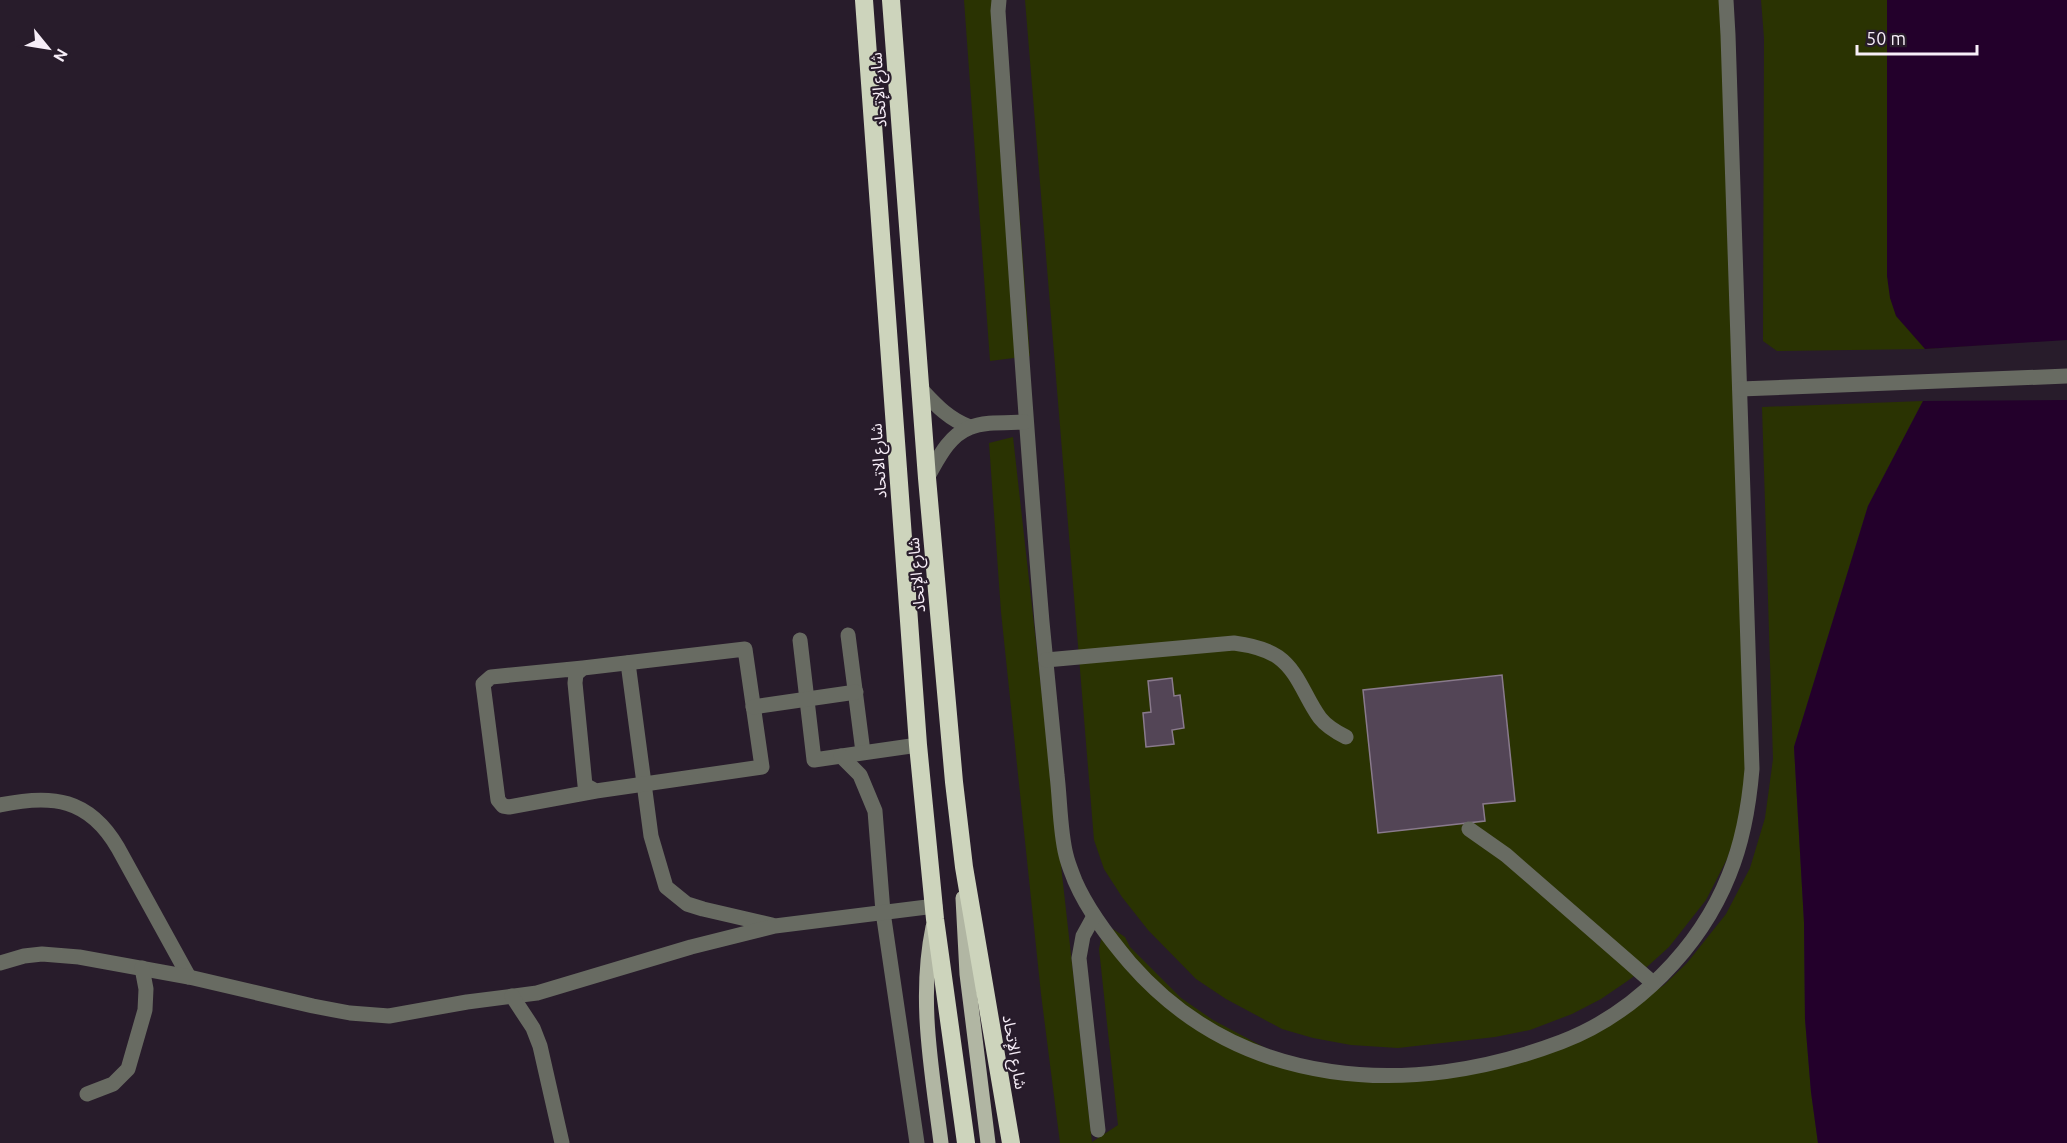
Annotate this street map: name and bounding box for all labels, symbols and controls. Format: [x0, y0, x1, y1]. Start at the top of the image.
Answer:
north arrow [18, 18, 78, 78]
scale bar [1857, 18, 1977, 56]
text: 50 m [1866, 28, 1906, 48]
text: N [50, 46, 72, 65]
street label: شارع الإتحاد [866, 52, 894, 128]
street label: شارع الاتحاد [866, 423, 894, 499]
street label: شارع الإتحاد [904, 536, 932, 613]
street label: شارع الإتحاد [996, 1013, 1030, 1091]

